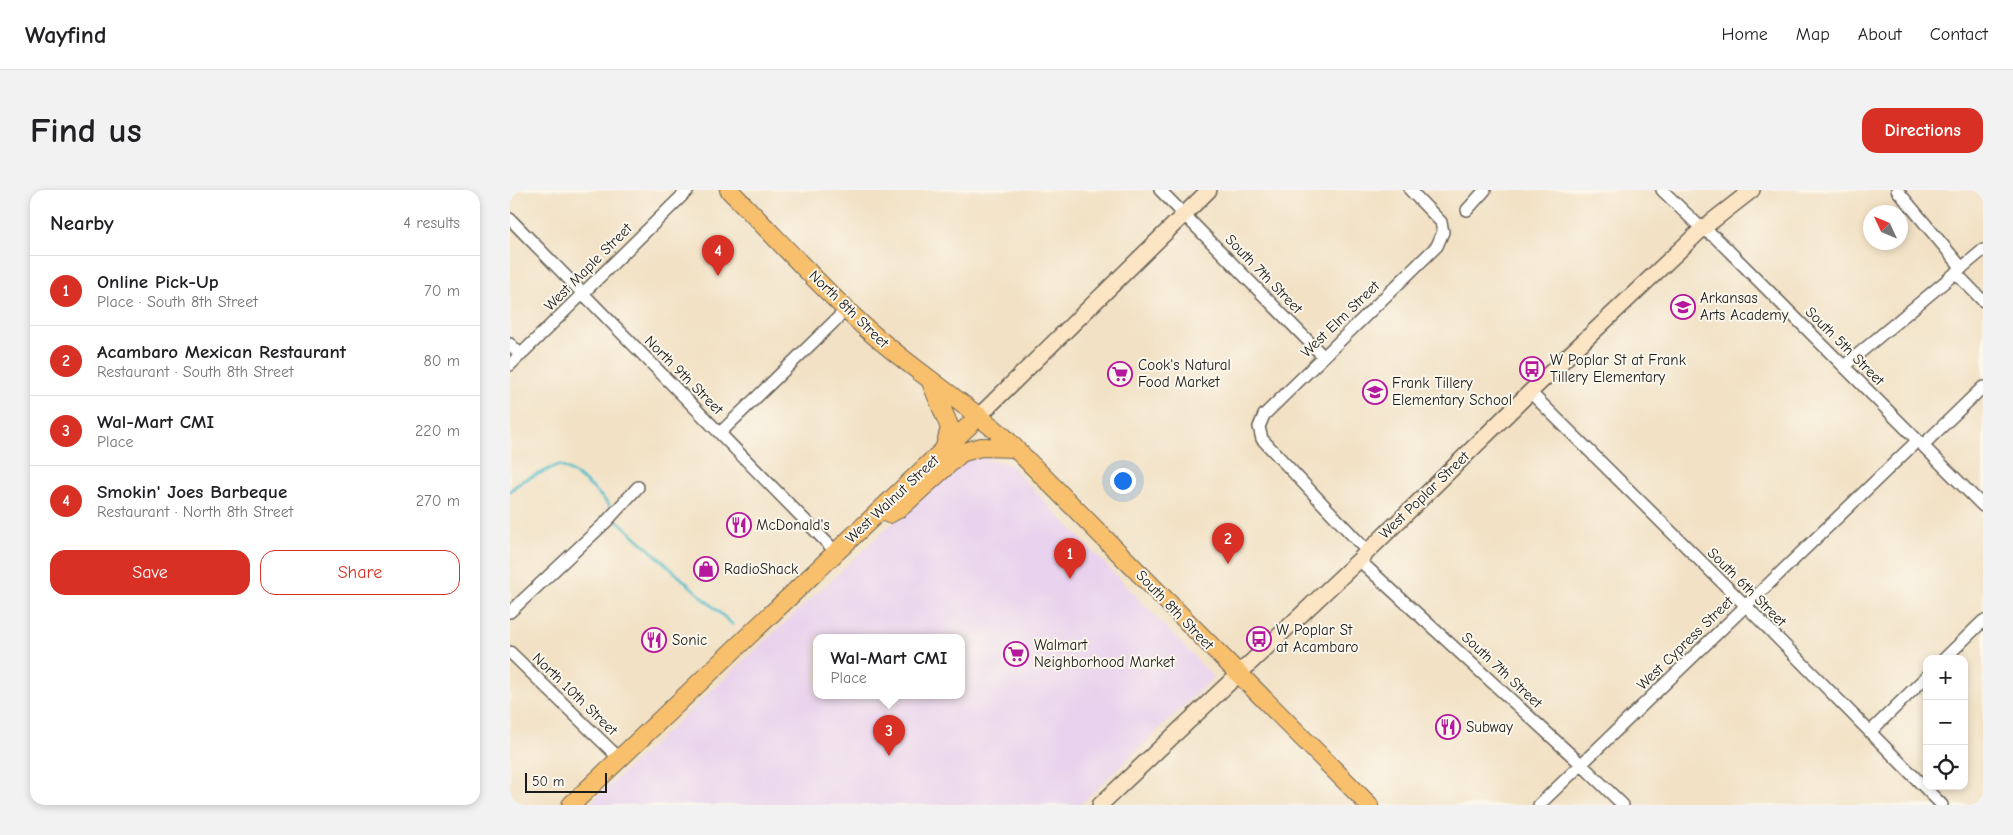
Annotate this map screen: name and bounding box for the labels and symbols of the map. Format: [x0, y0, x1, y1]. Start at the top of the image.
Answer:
north arrow [1863, 205, 1908, 250]
street label: West Maple Street [540, 219, 636, 315]
street label: South 7th Street [1222, 231, 1307, 318]
pin: 4 [702, 235, 734, 276]
street label: North 8th Street [805, 266, 893, 352]
street label: West Elm Street [1297, 276, 1384, 361]
place label: Arkansas Arts Academy [1700, 289, 1789, 324]
school or university icon: Arkansas Arts Academy [1670, 294, 1696, 320]
street label: South 5th Street [1802, 303, 1889, 390]
street label: North 9th Street [641, 332, 728, 419]
place label: W Poplar St at Frank Tillery Elementary [1550, 351, 1687, 386]
place label: Cook's Natural Food Market [1138, 356, 1231, 391]
bus stop icon: W Poplar St at Frank Tillery Elementary [1519, 356, 1545, 382]
supermarket icon: Cook's Natural Food Market [1107, 361, 1133, 387]
place label: Frank Tillery Elementary School [1392, 374, 1512, 409]
school or university icon: Frank Tillery Elementary School [1362, 379, 1388, 405]
street label: West Poplar Street [1375, 447, 1473, 543]
street label: West Walnut Street [842, 451, 943, 547]
your location [1110, 468, 1136, 494]
restaurant icon: McDonald's [726, 512, 752, 538]
place label: McDonald's [756, 516, 830, 534]
pin: 2 [1212, 523, 1244, 564]
pin: 1 [1054, 538, 1086, 579]
street label: South 6th Street [1704, 544, 1791, 631]
shop icon: RadioShack [693, 556, 719, 582]
place label: RadioShack [724, 560, 799, 578]
street label: South 8th Street [1132, 566, 1218, 654]
street label: West Cypress Street [1633, 592, 1737, 694]
place label: W Poplar St at Acambaro [1276, 621, 1359, 656]
bus stop icon: W Poplar St at Acambaro [1246, 626, 1272, 652]
restaurant icon: Sonic [641, 627, 667, 653]
street label: South 7th Street [1458, 628, 1546, 712]
place label: Sonic [672, 631, 707, 649]
place label: Walmart Neighborhood Market [1034, 636, 1175, 671]
supermarket icon: Walmart Neighborhood Market [1003, 641, 1029, 667]
street label: North 10th Street [529, 649, 622, 740]
restaurant icon: Subway [1435, 714, 1461, 740]
pin: 3 [873, 715, 905, 756]
place label: Subway [1466, 718, 1513, 736]
scale bar [525, 770, 608, 793]

